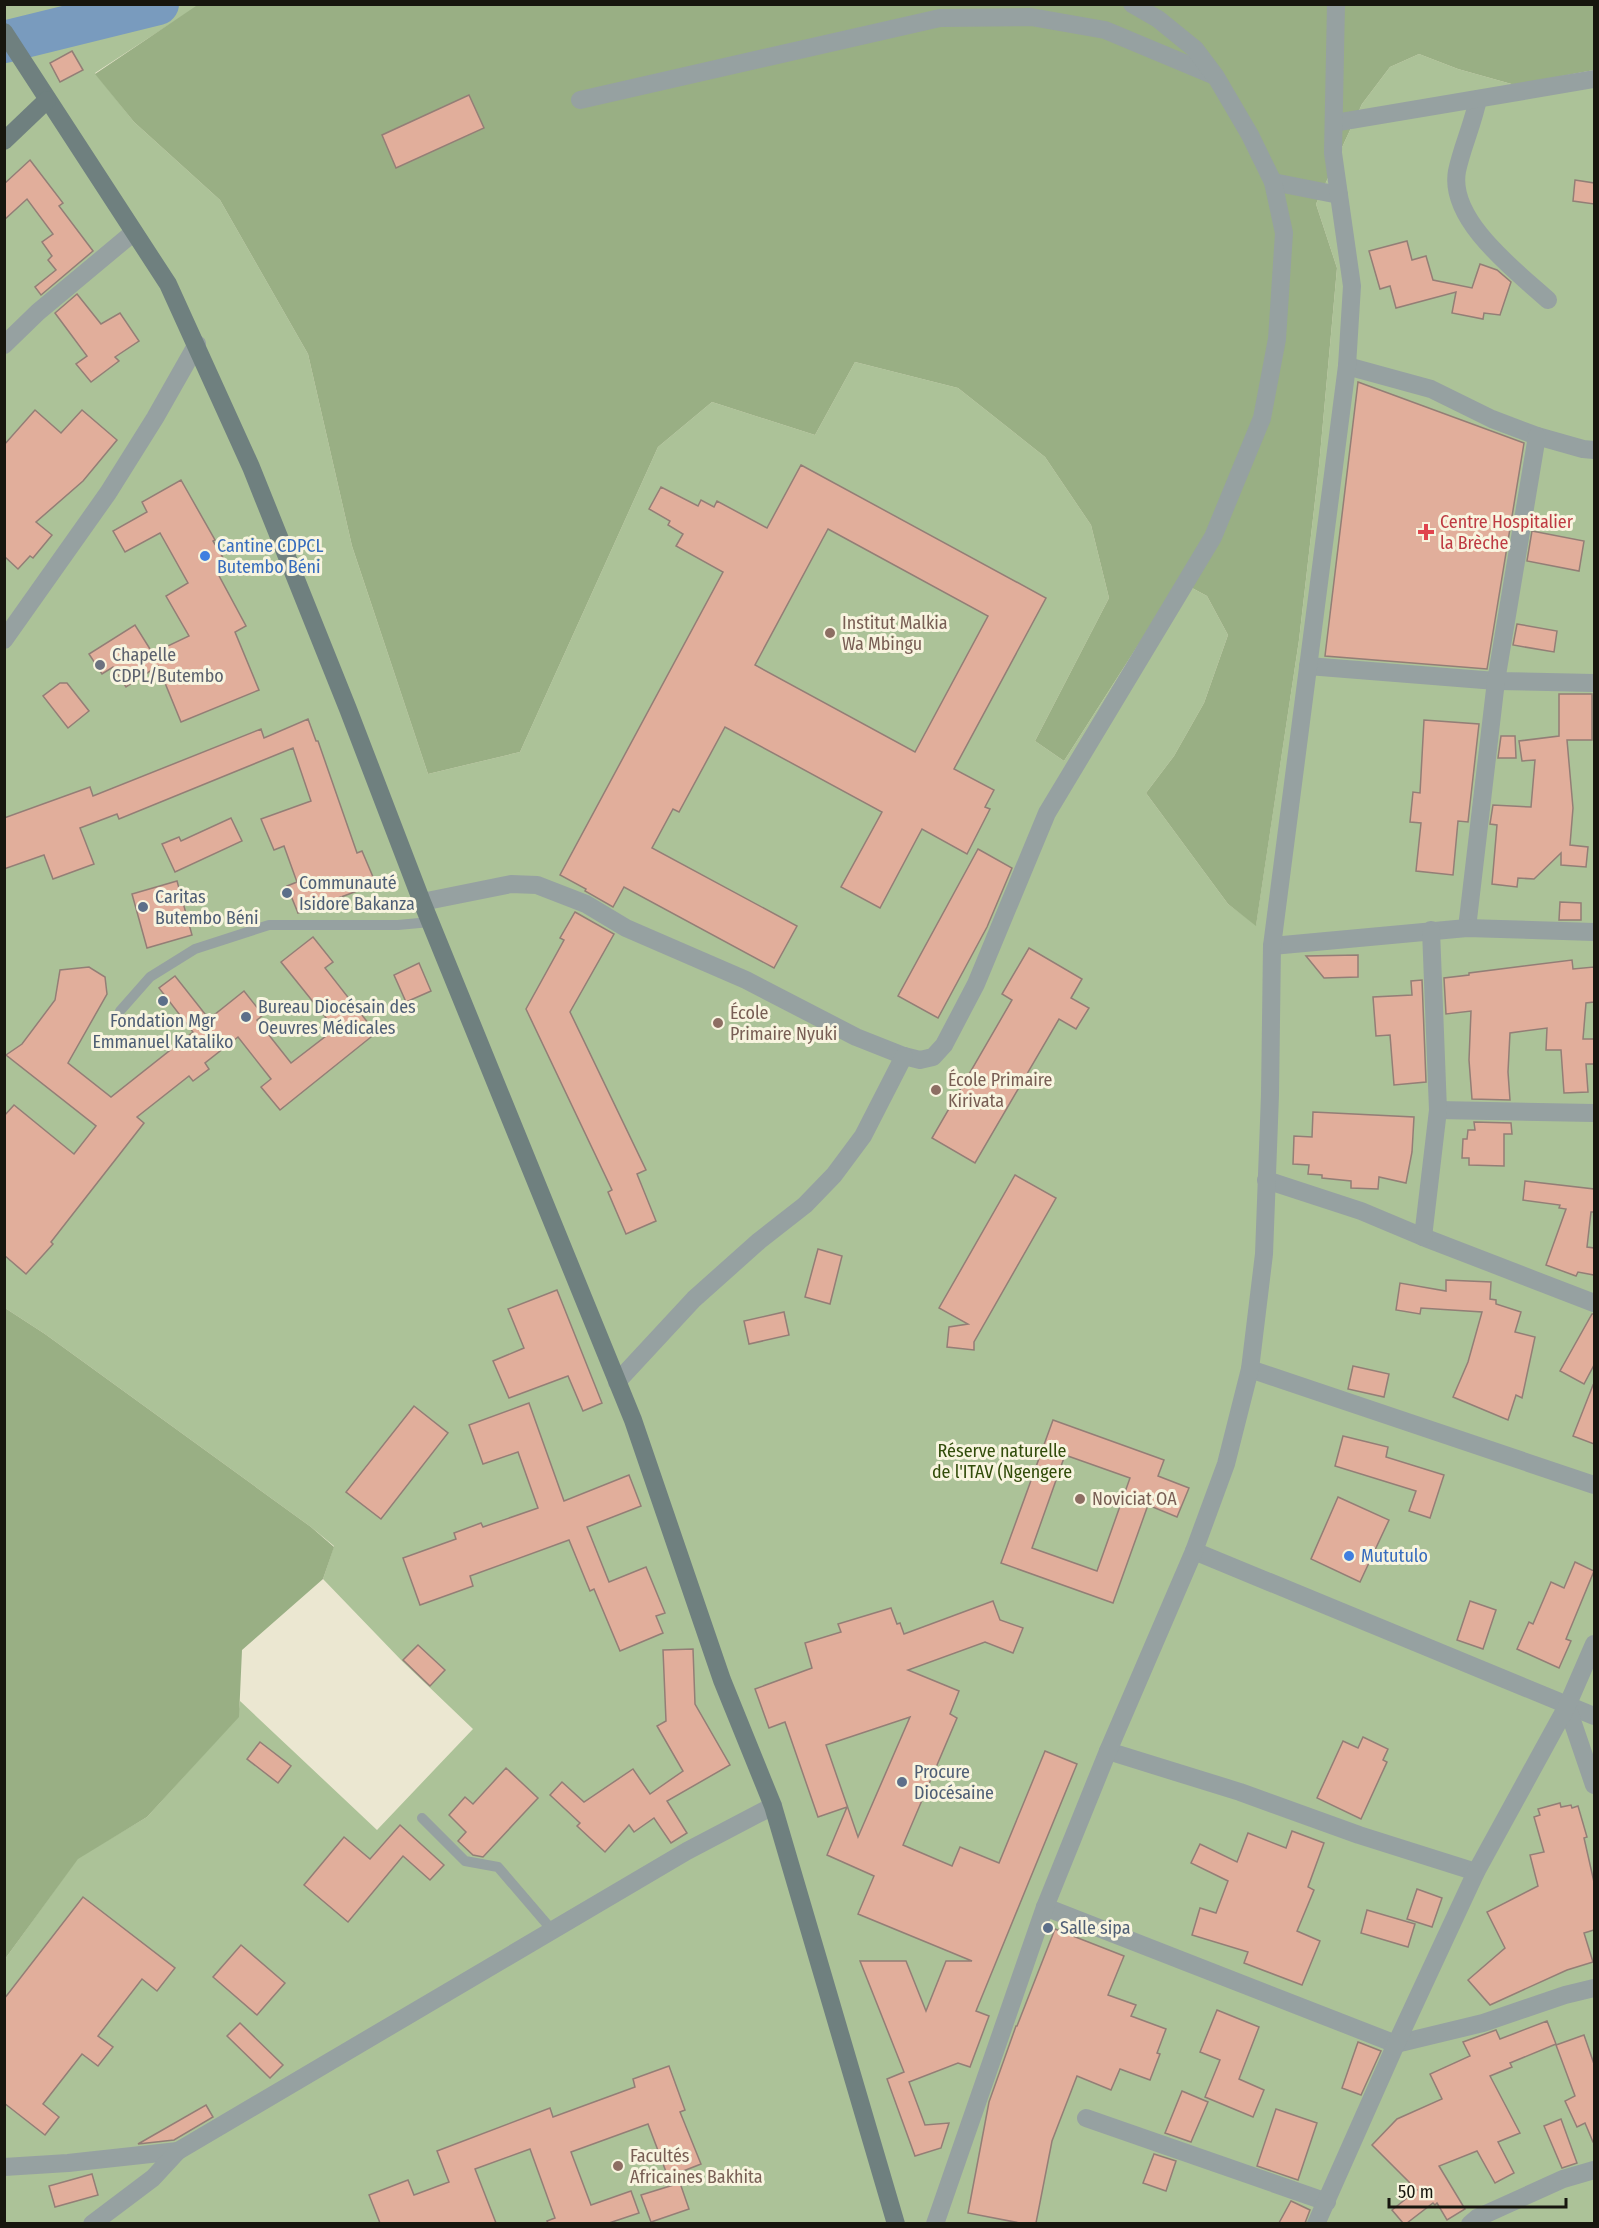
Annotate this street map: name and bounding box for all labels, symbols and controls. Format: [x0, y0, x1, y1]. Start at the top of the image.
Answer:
place label: Centre Hospitalier la Brèche [1440, 511, 1574, 554]
marker: Centre Hospitalier la Brèche [1417, 523, 1435, 541]
place label: Cantine CDPCL Butembo Béni [217, 535, 323, 578]
marker: Cantine CDPCL Butembo Béni [198, 549, 212, 563]
place label: Institut Malkia Wa Mbingu [842, 612, 948, 655]
marker: Institut Malkia Wa Mbingu [823, 626, 837, 640]
place label: Chapelle CDPL/Butembo [112, 644, 224, 687]
marker: Chapelle CDPL/Butembo [93, 658, 107, 672]
place label: Communauté Isidore Bakanza [299, 872, 415, 915]
place label: Caritas Butembo Béni [155, 886, 259, 929]
marker: Communauté Isidore Bakanza [280, 886, 294, 900]
marker: Caritas Butembo Béni [136, 900, 150, 914]
marker: Fondation Mgr Emmanuel Kataliko [156, 994, 170, 1008]
place label: Bureau Diocésain des Oeuvres Médicales [258, 996, 416, 1039]
place label: École Primaire Nyuki [730, 1001, 837, 1045]
place label: Fondation Mgr Emmanuel Kataliko [92, 1010, 234, 1053]
marker: Bureau Diocésain des Oeuvres Médicales [239, 1010, 253, 1024]
marker: École Primaire Nyuki [711, 1016, 725, 1030]
place label: École Primaire Kirivata [948, 1068, 1053, 1112]
marker: École Primaire Kirivata [929, 1083, 943, 1097]
park label: Réserve naturelle de l'ITAV (Ngengere [932, 1440, 1072, 1483]
place label: Noviciat OA [1092, 1488, 1177, 1510]
marker: Noviciat OA [1073, 1492, 1087, 1506]
place label: Mututulo [1361, 1545, 1428, 1567]
marker: Mututulo [1342, 1549, 1356, 1563]
place label: Procure Diocésaine [914, 1761, 994, 1804]
marker: Procure Diocésaine [895, 1775, 909, 1789]
place label: Salle sipa [1060, 1917, 1131, 1939]
marker: Salle sipa [1041, 1921, 1055, 1935]
place label: Facultés Africaines Bakhita [630, 2145, 763, 2188]
marker: Facultés Africaines Bakhita [611, 2159, 625, 2173]
scale bar [1389, 2171, 1566, 2209]
text: 50 m [1398, 2181, 1434, 2203]

